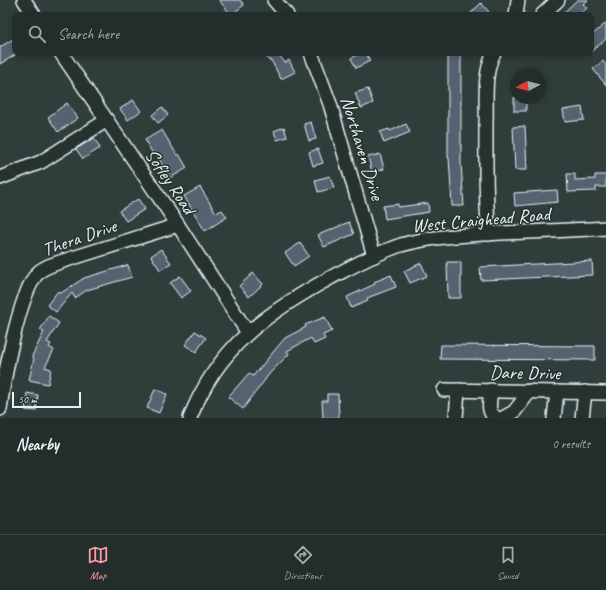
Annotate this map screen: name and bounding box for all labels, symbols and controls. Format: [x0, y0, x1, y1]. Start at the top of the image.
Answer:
search box [12, 12, 594, 56]
icon: search [26, 23, 48, 45]
text: Search here [58, 25, 119, 44]
north arrow [510, 68, 546, 104]
street label: Northaven Drive [335, 94, 390, 205]
street label: Sofley Road [140, 144, 203, 222]
street label: West Craighead Road [411, 202, 555, 238]
street label: Thera Drive [39, 213, 121, 262]
street label: Dare Drive [489, 360, 562, 386]
scale bar [12, 390, 81, 409]
text: 50 m [18, 392, 37, 406]
text: Nearby [16, 434, 59, 455]
text: 0 results [552, 436, 590, 452]
tab: Map [87, 544, 109, 582]
tab: Directions [284, 544, 322, 582]
tab: Saved [497, 544, 519, 582]

